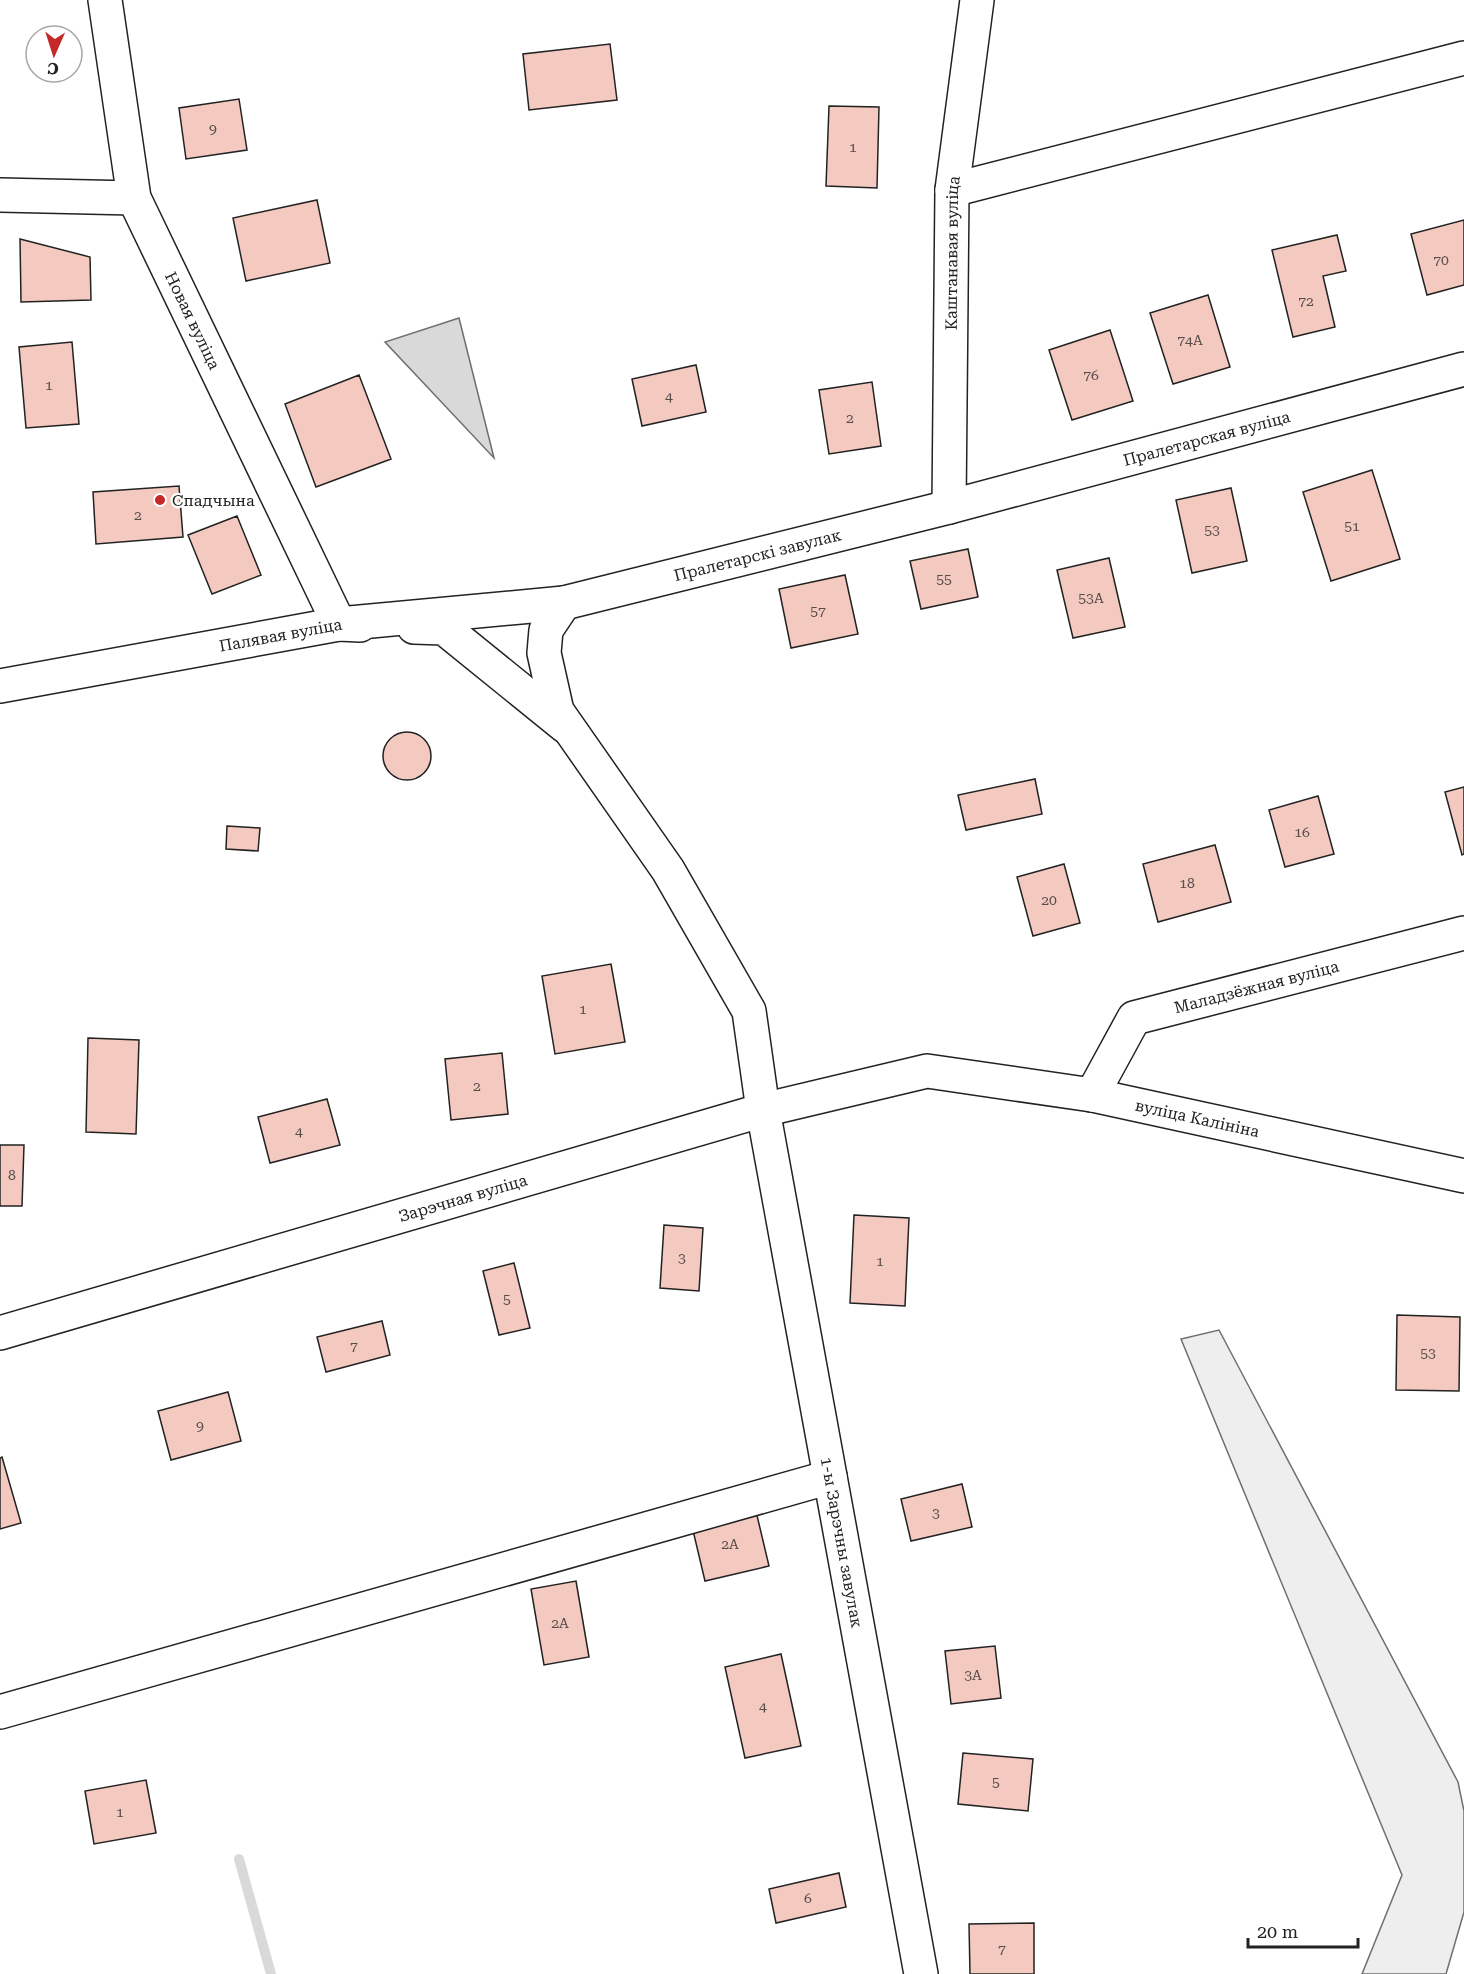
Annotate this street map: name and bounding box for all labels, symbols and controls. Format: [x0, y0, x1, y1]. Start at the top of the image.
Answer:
north arrow [24, 24, 84, 84]
text: С [47, 59, 59, 78]
house number: 9 [209, 121, 217, 137]
house number: 1 [849, 139, 857, 155]
street label: Каштанавая вуліца [941, 174, 963, 330]
house number: 70 [1433, 252, 1449, 268]
street label: Новая вуліца [161, 268, 225, 373]
house number: 72 [1298, 293, 1314, 309]
house number: 74А [1177, 332, 1203, 348]
house number: 76 [1083, 367, 1099, 383]
house number: 1 [45, 377, 53, 393]
house number: 4 [665, 388, 673, 404]
street label: Пралетарская вуліца [1121, 406, 1292, 469]
house number: 2 [846, 410, 854, 426]
place label: Спадчына [172, 491, 255, 510]
marker: Спадчына [153, 493, 167, 507]
house number: 2 [134, 507, 142, 523]
house number: 51 [1344, 518, 1360, 534]
house number: 53 [1204, 522, 1220, 538]
street label: Пралетарскі завулак [672, 525, 843, 585]
house number: 55 [936, 571, 952, 587]
house number: 53А [1078, 590, 1104, 606]
house number: 57 [810, 603, 826, 619]
street label: Палявая вуліца [217, 614, 344, 655]
house number: 16 [1294, 824, 1310, 840]
house number: 18 [1179, 875, 1195, 891]
house number: 20 [1041, 892, 1057, 908]
street label: Маладзёжная вуліца [1172, 956, 1341, 1017]
house number: 1 [579, 1001, 587, 1017]
house number: 2 [473, 1078, 481, 1094]
street label: вуліца Калініна [1133, 1095, 1262, 1141]
house number: 4 [295, 1123, 303, 1139]
house number: 8 [8, 1167, 16, 1183]
street label: Зарэчная вуліца [396, 1170, 530, 1226]
house number: 3 [678, 1250, 686, 1266]
house number: 1 [876, 1253, 884, 1269]
house number: 5 [503, 1291, 511, 1307]
house number: 7 [350, 1338, 358, 1354]
house number: 53 [1420, 1345, 1436, 1361]
house number: 9 [196, 1418, 204, 1434]
street label: 1-ы Зарэчны завулак [817, 1455, 867, 1629]
house number: 3 [932, 1505, 940, 1521]
house number: 2А [721, 1536, 739, 1552]
house number: 2А [551, 1615, 569, 1631]
house number: 3А [964, 1667, 982, 1683]
house number: 4 [759, 1698, 767, 1714]
house number: 5 [992, 1774, 1000, 1790]
house number: 1 [116, 1804, 124, 1820]
house number: 6 [804, 1890, 812, 1906]
scale bar [1248, 1911, 1358, 1949]
text: 20 m [1257, 1921, 1298, 1942]
house number: 7 [998, 1941, 1006, 1957]

